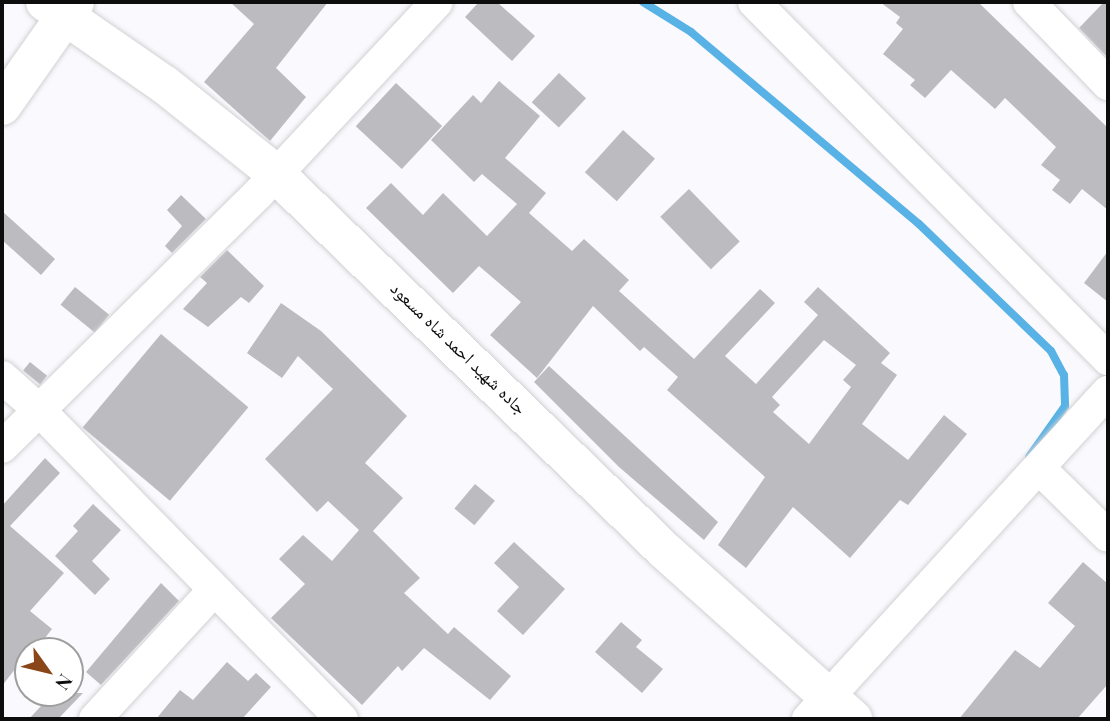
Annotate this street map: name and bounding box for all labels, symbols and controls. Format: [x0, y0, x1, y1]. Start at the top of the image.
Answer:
street label: جاده شهيد احمد شاه مسعود [386, 277, 532, 419]
north arrow [14, 637, 84, 707]
text: N [50, 670, 79, 696]

